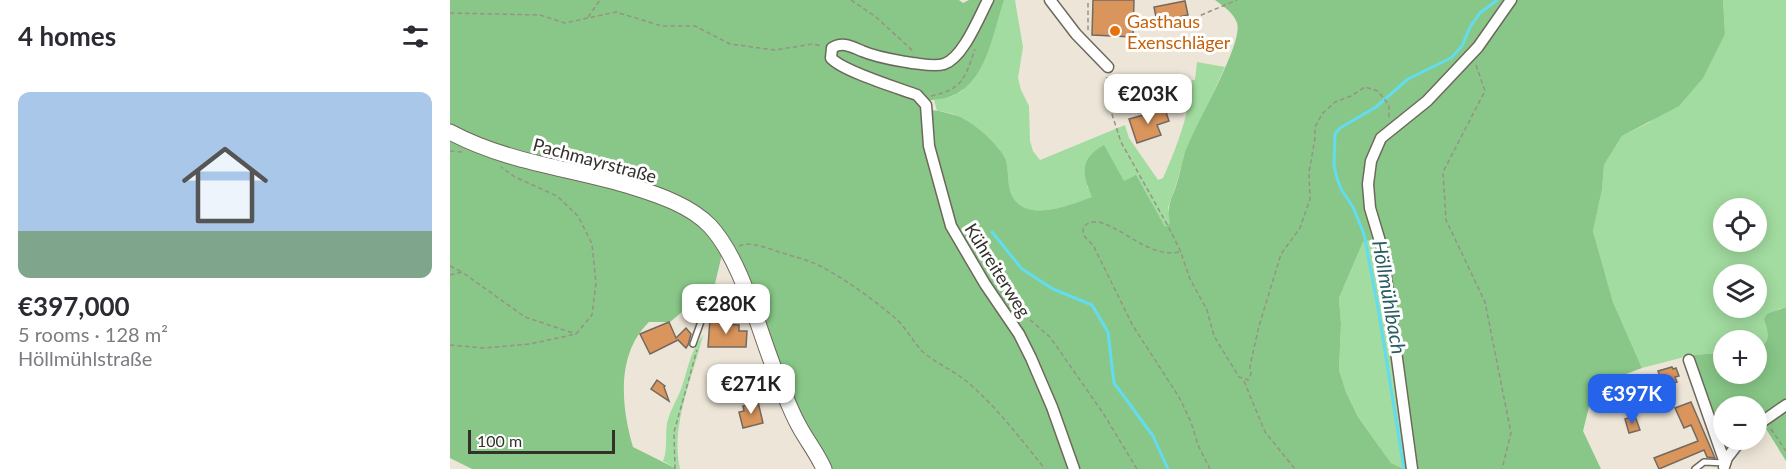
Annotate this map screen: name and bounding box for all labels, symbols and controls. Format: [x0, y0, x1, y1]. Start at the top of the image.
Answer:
place label: Gasthaus Exenschläger [1127, 10, 1231, 53]
text: 4 homes [18, 20, 116, 52]
icon: filters [399, 20, 432, 53]
marker: Gasthaus Exenschläger [1108, 24, 1122, 38]
pin: €203K [1106, 74, 1190, 125]
text: €203K [1118, 81, 1178, 105]
icon: home [171, 131, 279, 239]
street label: Pachmayrstraße [531, 133, 659, 187]
map controls [1713, 198, 1767, 450]
button: locate [1713, 198, 1767, 252]
street label: Kühreiterweg [960, 219, 1036, 321]
water label: Höllmühlbach [1368, 238, 1412, 356]
button: layers [1713, 264, 1767, 318]
pin: €280K [684, 284, 768, 335]
text: €397,000 [18, 290, 130, 322]
text: €280K [696, 291, 756, 315]
text: 5 rooms · 128 m² [18, 322, 168, 346]
button: + [1713, 330, 1767, 384]
text: Höllmühlstraße [18, 346, 152, 370]
pin: €271K [709, 364, 793, 415]
text: €271K [721, 371, 781, 395]
pin: €397K [1590, 374, 1674, 425]
text: €397K [1602, 381, 1662, 405]
button: − [1713, 396, 1767, 450]
scale bar [468, 427, 615, 454]
text: 100 m [477, 431, 522, 450]

